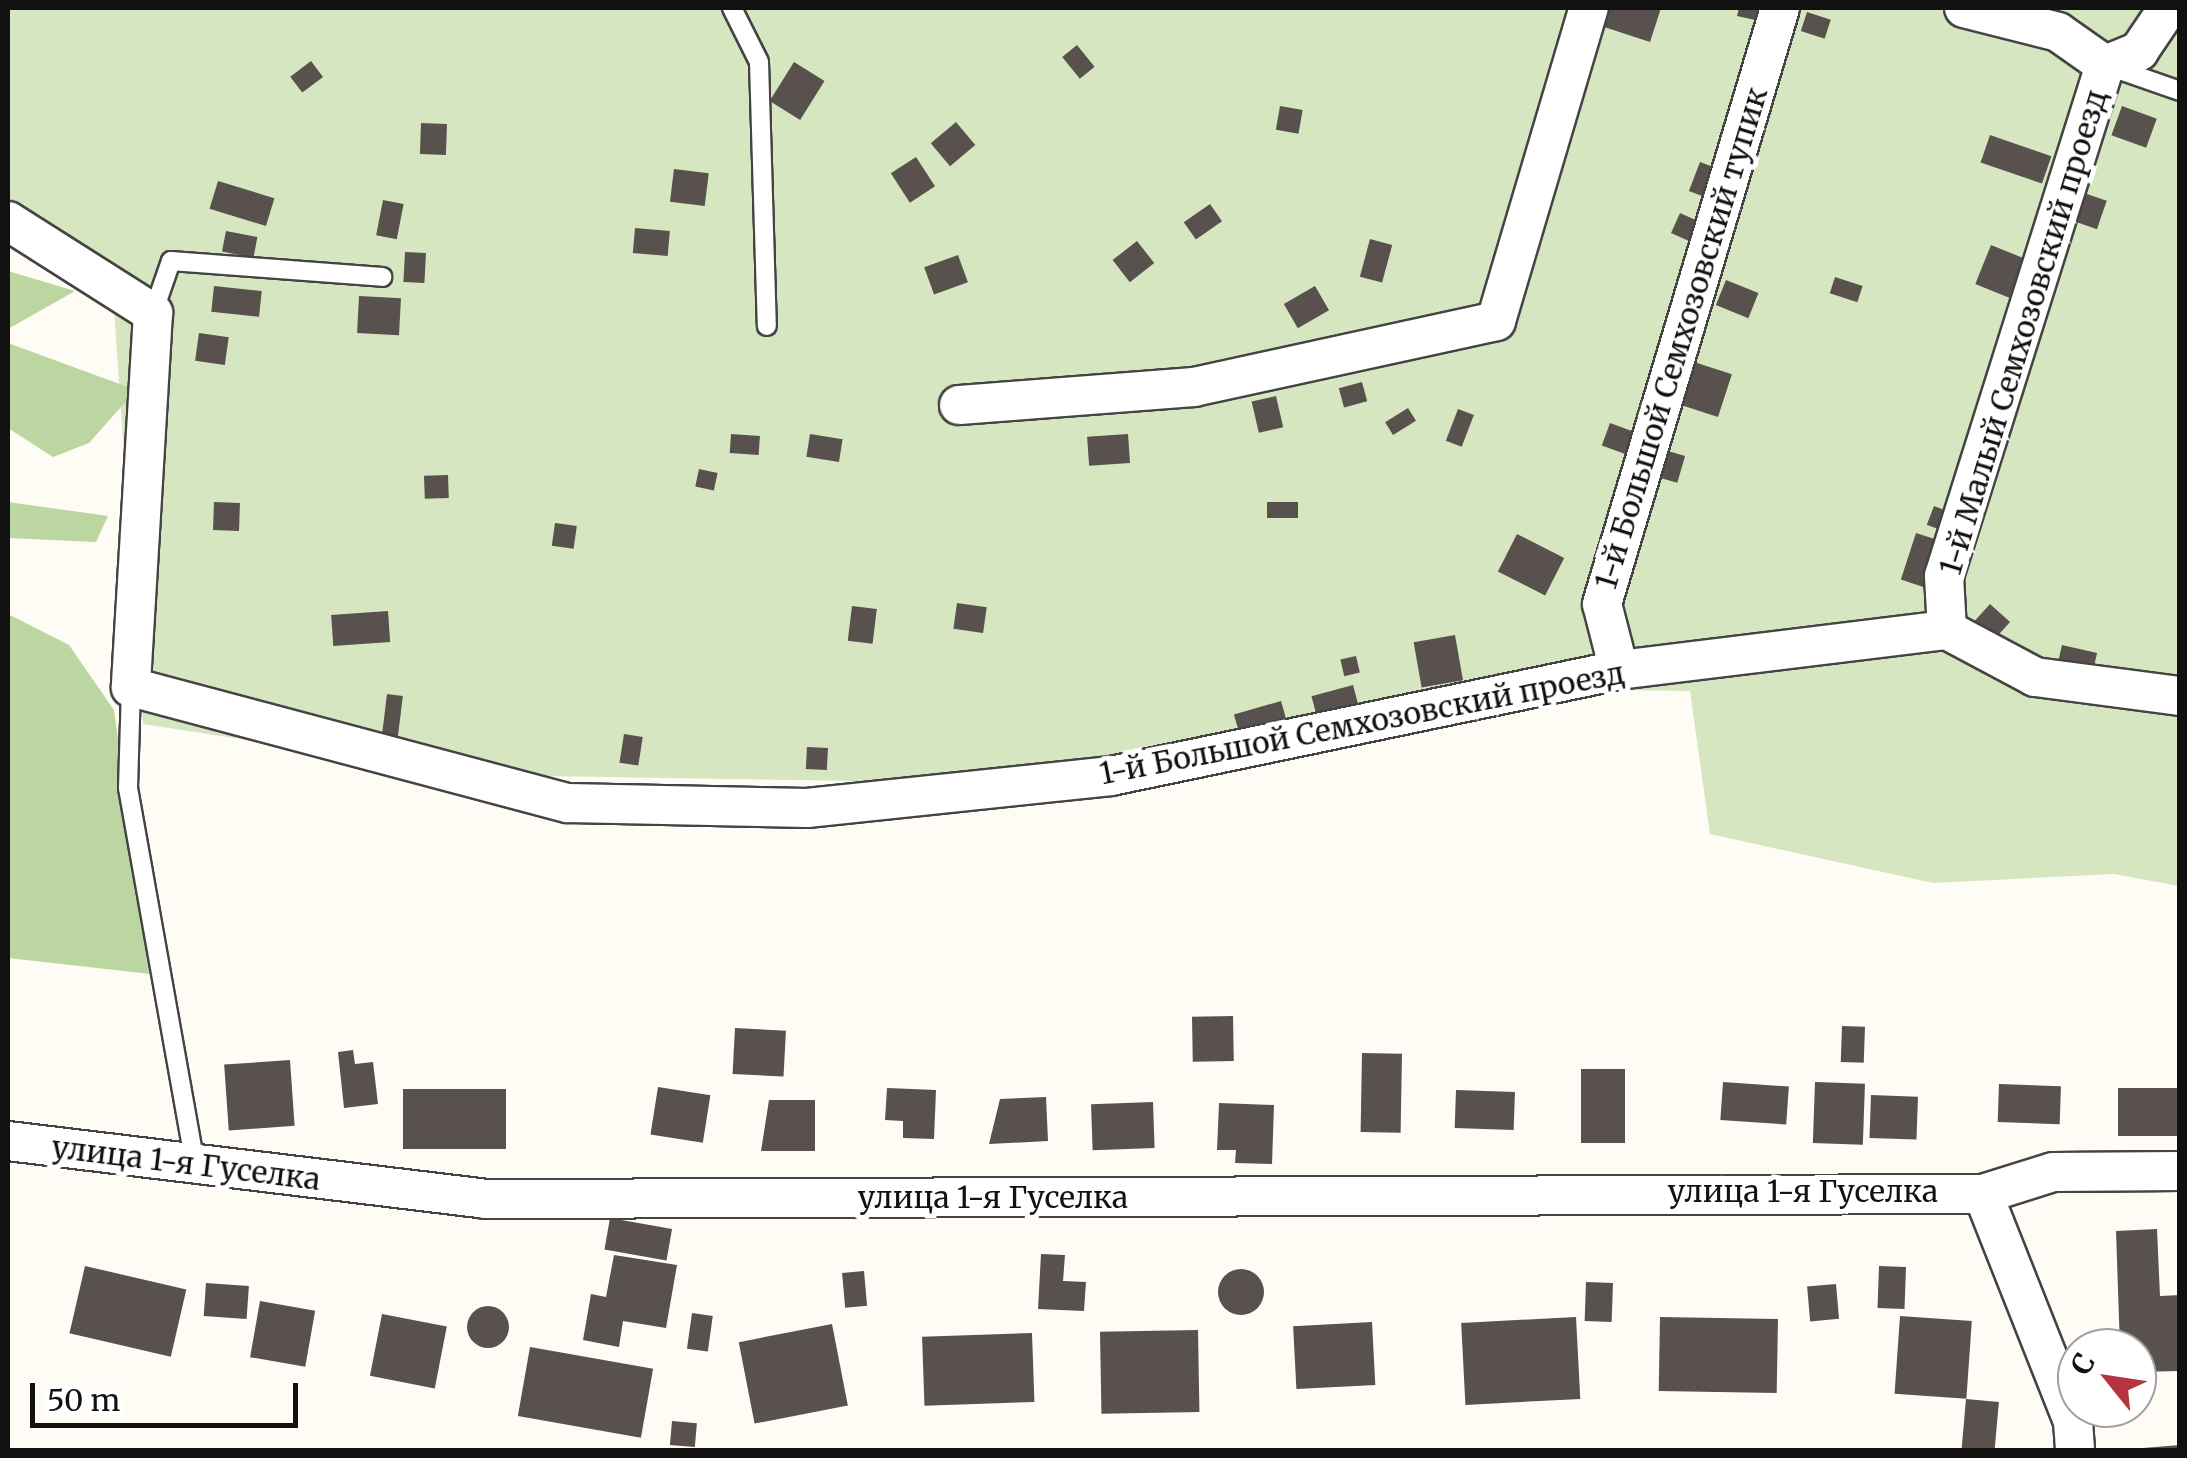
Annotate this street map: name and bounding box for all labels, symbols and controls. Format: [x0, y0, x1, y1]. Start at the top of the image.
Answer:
street label: 1-й Большой Семхозовский тупик [1587, 83, 1775, 593]
street label: 1-й Малый Семхозовский проезд [1932, 85, 2114, 579]
street label: 1-й Большой Семхозовский проезд [1097, 654, 1627, 792]
street label: улица 1-я Гуселка [50, 1129, 322, 1197]
street label: улица 1-я Гуселка [1668, 1173, 1938, 1209]
street label: улица 1-я Гуселка [858, 1179, 1128, 1215]
north arrow [2057, 1328, 2157, 1428]
text: С [2063, 1347, 2103, 1381]
scale bar [35, 1363, 302, 1425]
text: 50 m [47, 1381, 120, 1419]

